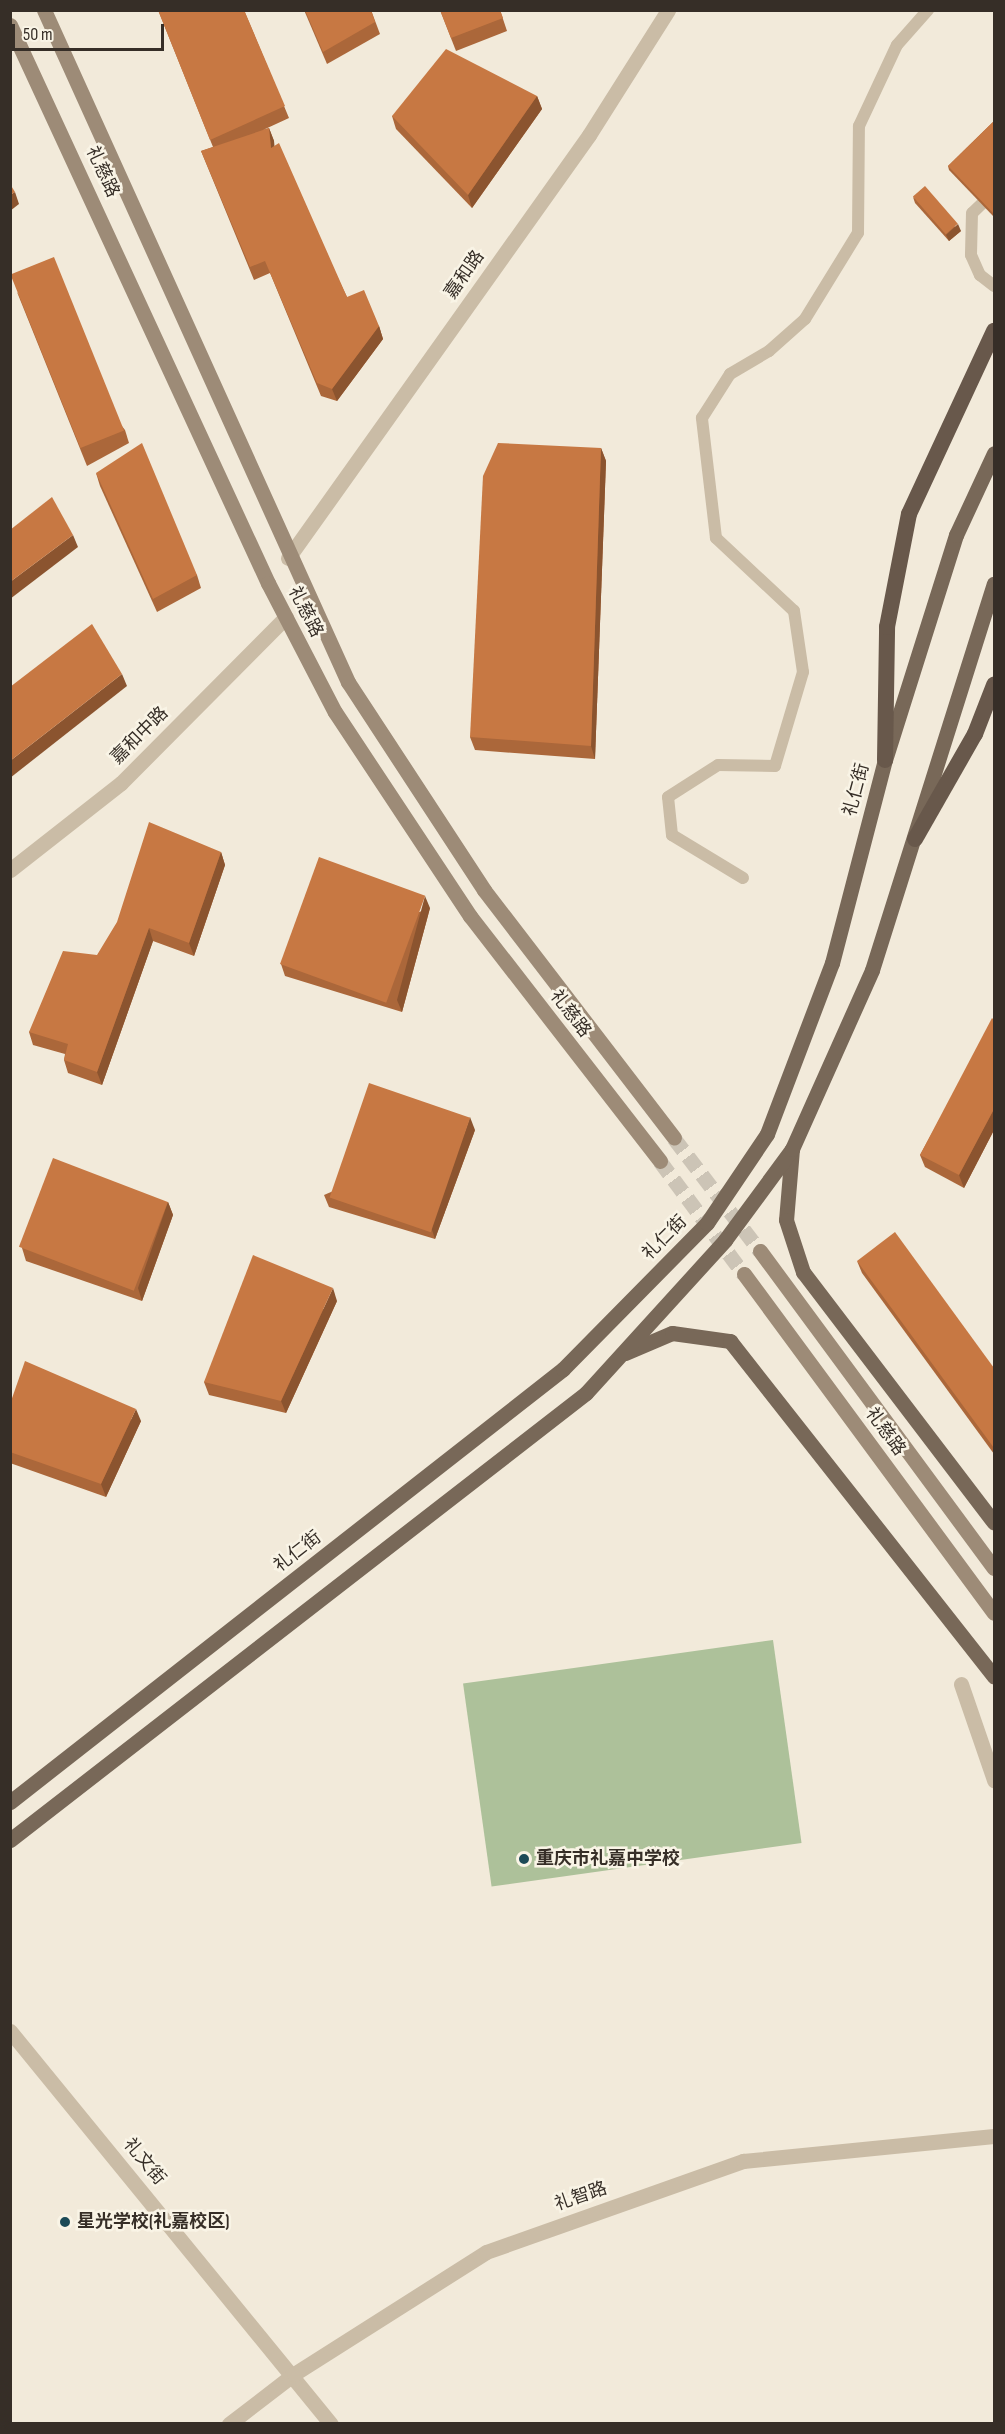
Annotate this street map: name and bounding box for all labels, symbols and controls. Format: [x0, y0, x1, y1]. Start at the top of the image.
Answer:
scale bar [15, 12, 166, 50]
text: 50 m [23, 24, 53, 45]
street label: 礼慈路 [81, 143, 123, 201]
street label: 嘉和路 [441, 247, 489, 303]
street label: 礼慈路 [283, 583, 327, 641]
street label: 嘉和中路 [107, 703, 173, 769]
street label: 礼仁街 [840, 761, 874, 819]
street label: 礼慈路 [545, 986, 595, 1042]
street label: 礼仁街 [638, 1211, 692, 1265]
street label: 礼慈路 [860, 1404, 910, 1460]
street label: 礼仁街 [270, 1527, 326, 1577]
place label: 重庆市礼嘉中学校 [536, 1848, 680, 1870]
marker: 重庆市礼嘉中学校 [517, 1852, 531, 1866]
street label: 礼文街 [118, 2134, 170, 2190]
street label: 礼智路 [552, 2178, 610, 2216]
place label: 星光学校(礼嘉校区) [77, 2211, 229, 2233]
marker: 星光学校(礼嘉校区) [58, 2215, 72, 2229]

